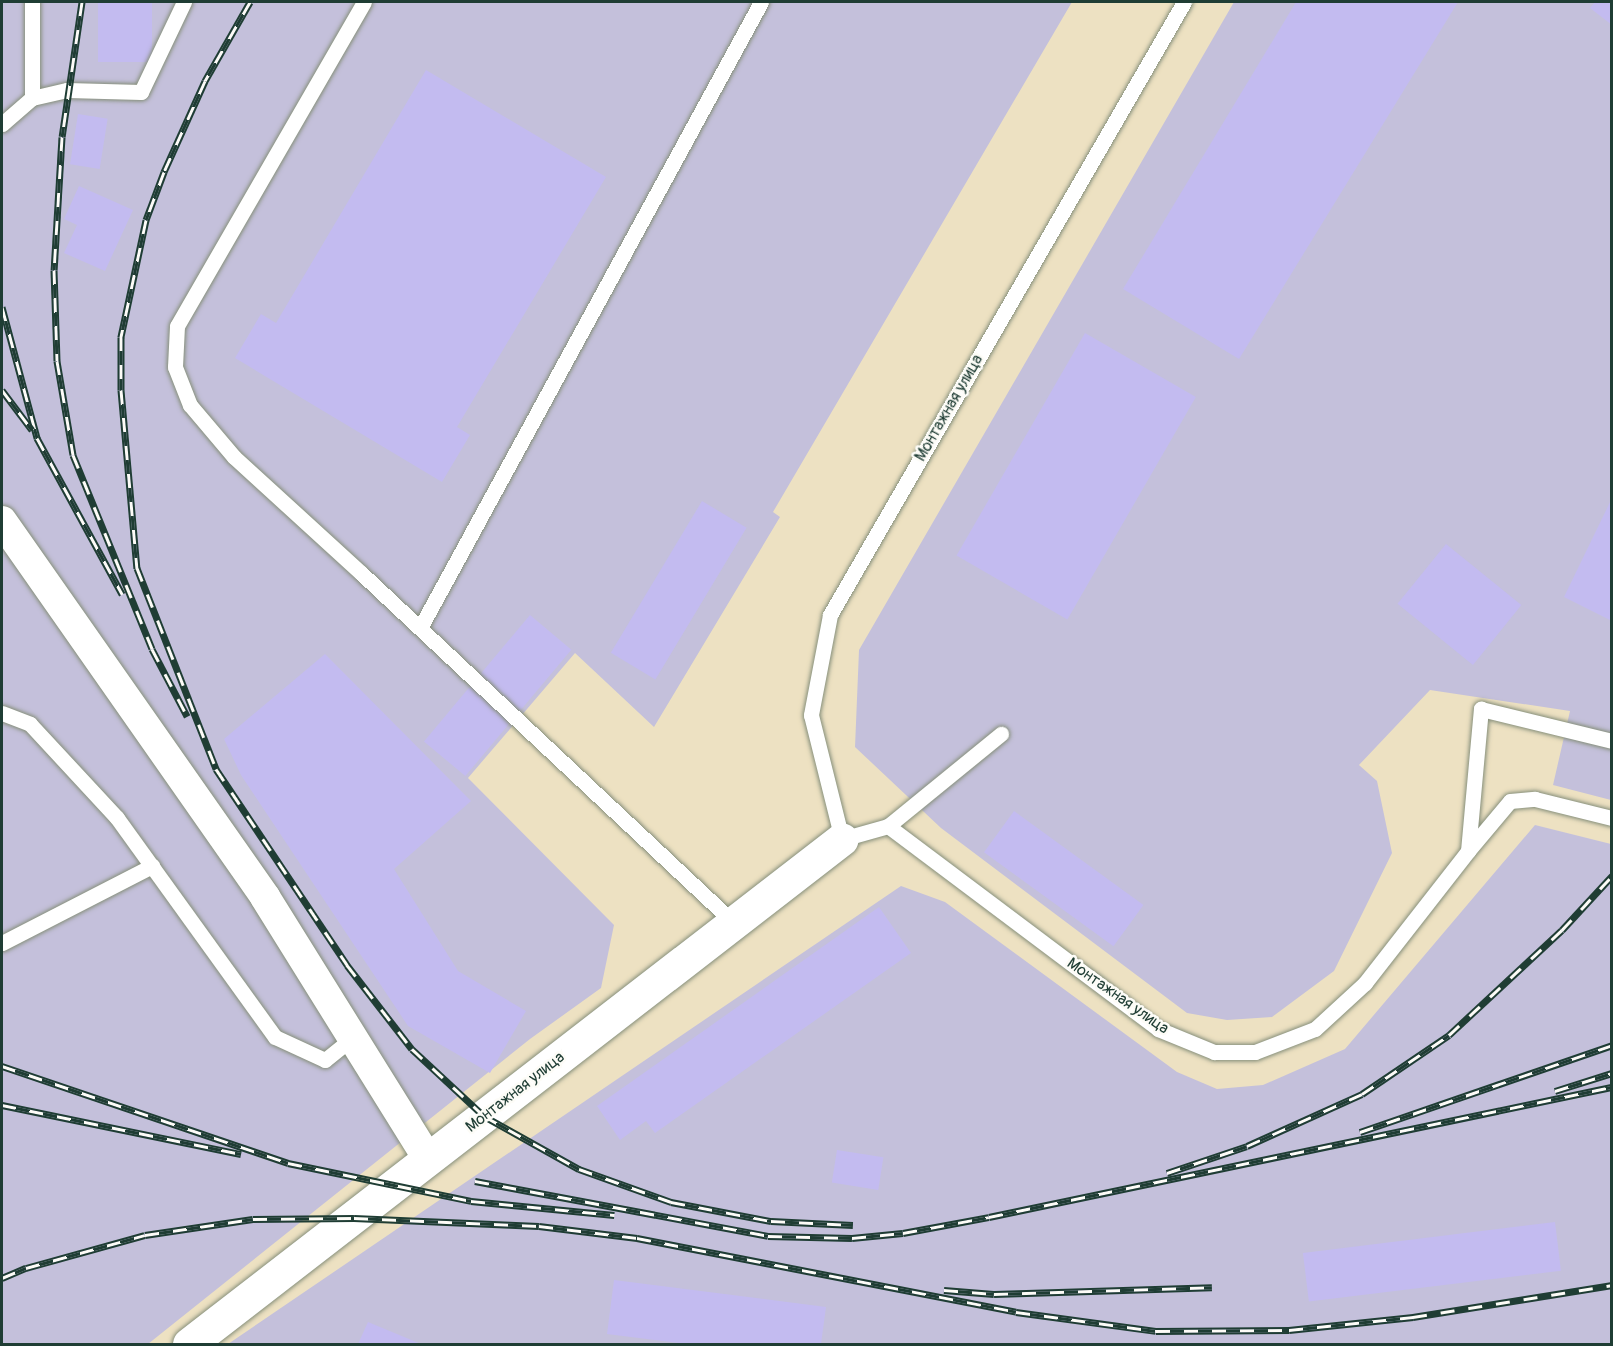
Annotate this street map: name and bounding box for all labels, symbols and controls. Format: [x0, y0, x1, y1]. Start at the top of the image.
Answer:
street label: Монтажная улица [911, 351, 987, 465]
street label: Монтажная улица [1063, 954, 1173, 1038]
street label: Монтажная улица [462, 1047, 568, 1137]

